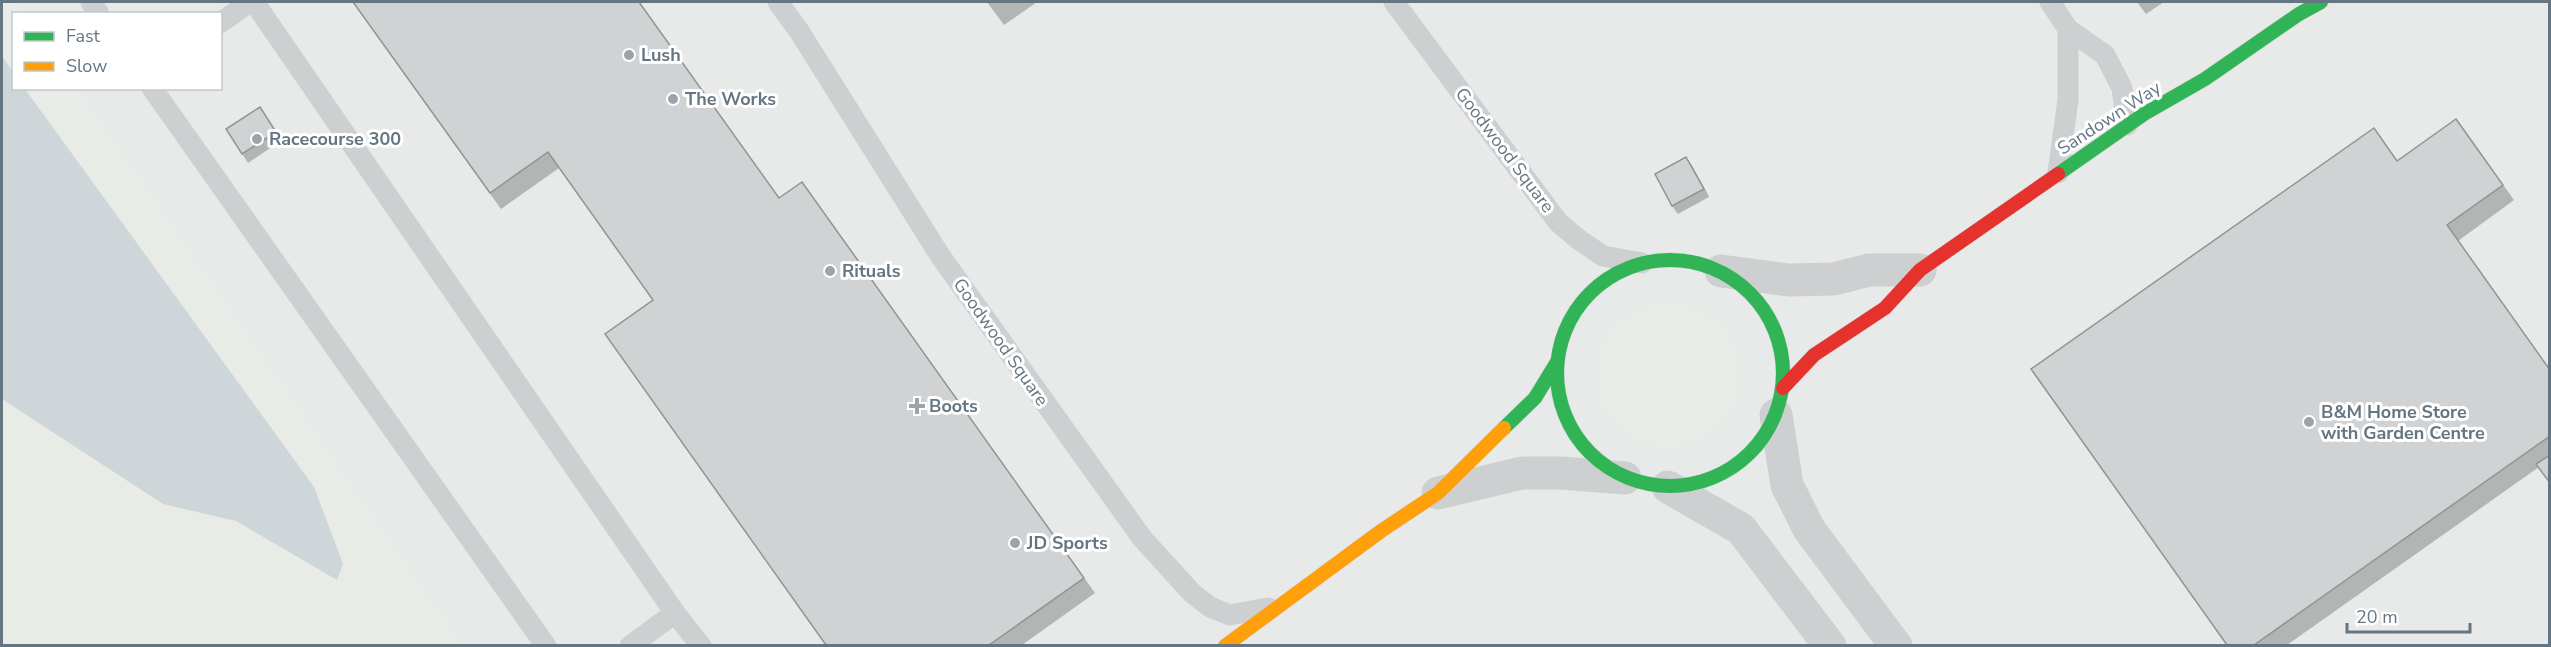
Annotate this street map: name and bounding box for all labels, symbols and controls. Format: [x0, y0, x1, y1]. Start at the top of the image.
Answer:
legend [12, 12, 222, 90]
text: Fast [66, 24, 101, 48]
place label: Lush [641, 43, 681, 67]
marker: Lush [622, 48, 636, 62]
text: Slow [66, 54, 107, 78]
street label: Sandown Way [2053, 75, 2166, 160]
street label: Goodwood Square [1450, 83, 1560, 217]
place label: The Works [685, 87, 776, 111]
marker: The Works [666, 92, 680, 106]
place label: Racecourse 300 [269, 127, 401, 151]
marker: Racecourse 300 [250, 132, 264, 146]
place label: Rituals [842, 259, 901, 283]
marker: Rituals [823, 264, 837, 278]
street label: Goodwood Square [948, 273, 1054, 411]
place label: Boots [929, 394, 978, 418]
marker: Boots [910, 399, 924, 413]
place label: B&M Home Store with Garden Centre [2321, 400, 2485, 445]
marker: B&M Home Store with Garden Centre [2302, 415, 2316, 429]
place label: JD Sports [1026, 531, 1108, 555]
marker: JD Sports [1008, 536, 1022, 550]
scale bar [2347, 596, 2470, 634]
text: 20 m [2356, 605, 2398, 629]

